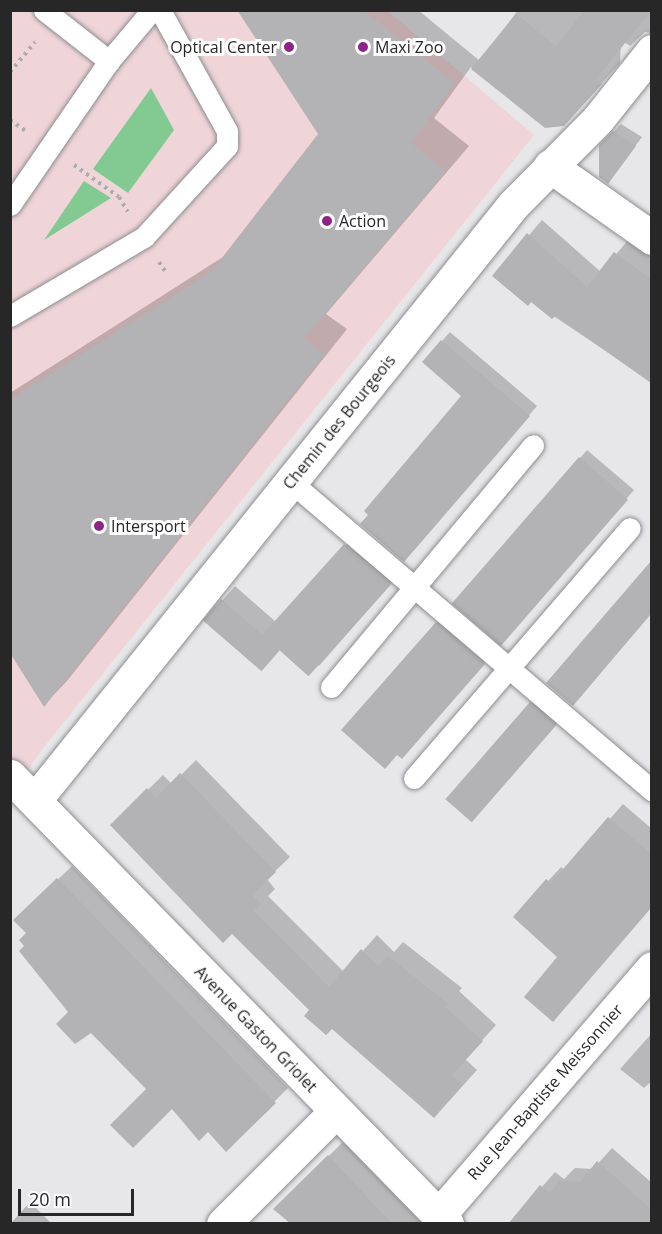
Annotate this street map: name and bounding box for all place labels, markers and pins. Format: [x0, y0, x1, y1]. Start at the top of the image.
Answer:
place label: Optical Center [170, 37, 277, 57]
place label: Maxi Zoo [375, 37, 443, 57]
marker: Optical Center [282, 40, 296, 54]
marker: Maxi Zoo [356, 40, 370, 54]
place label: Action [339, 211, 386, 231]
marker: Action [320, 214, 334, 228]
place label: Intersport [111, 516, 186, 536]
marker: Intersport [92, 519, 106, 533]

